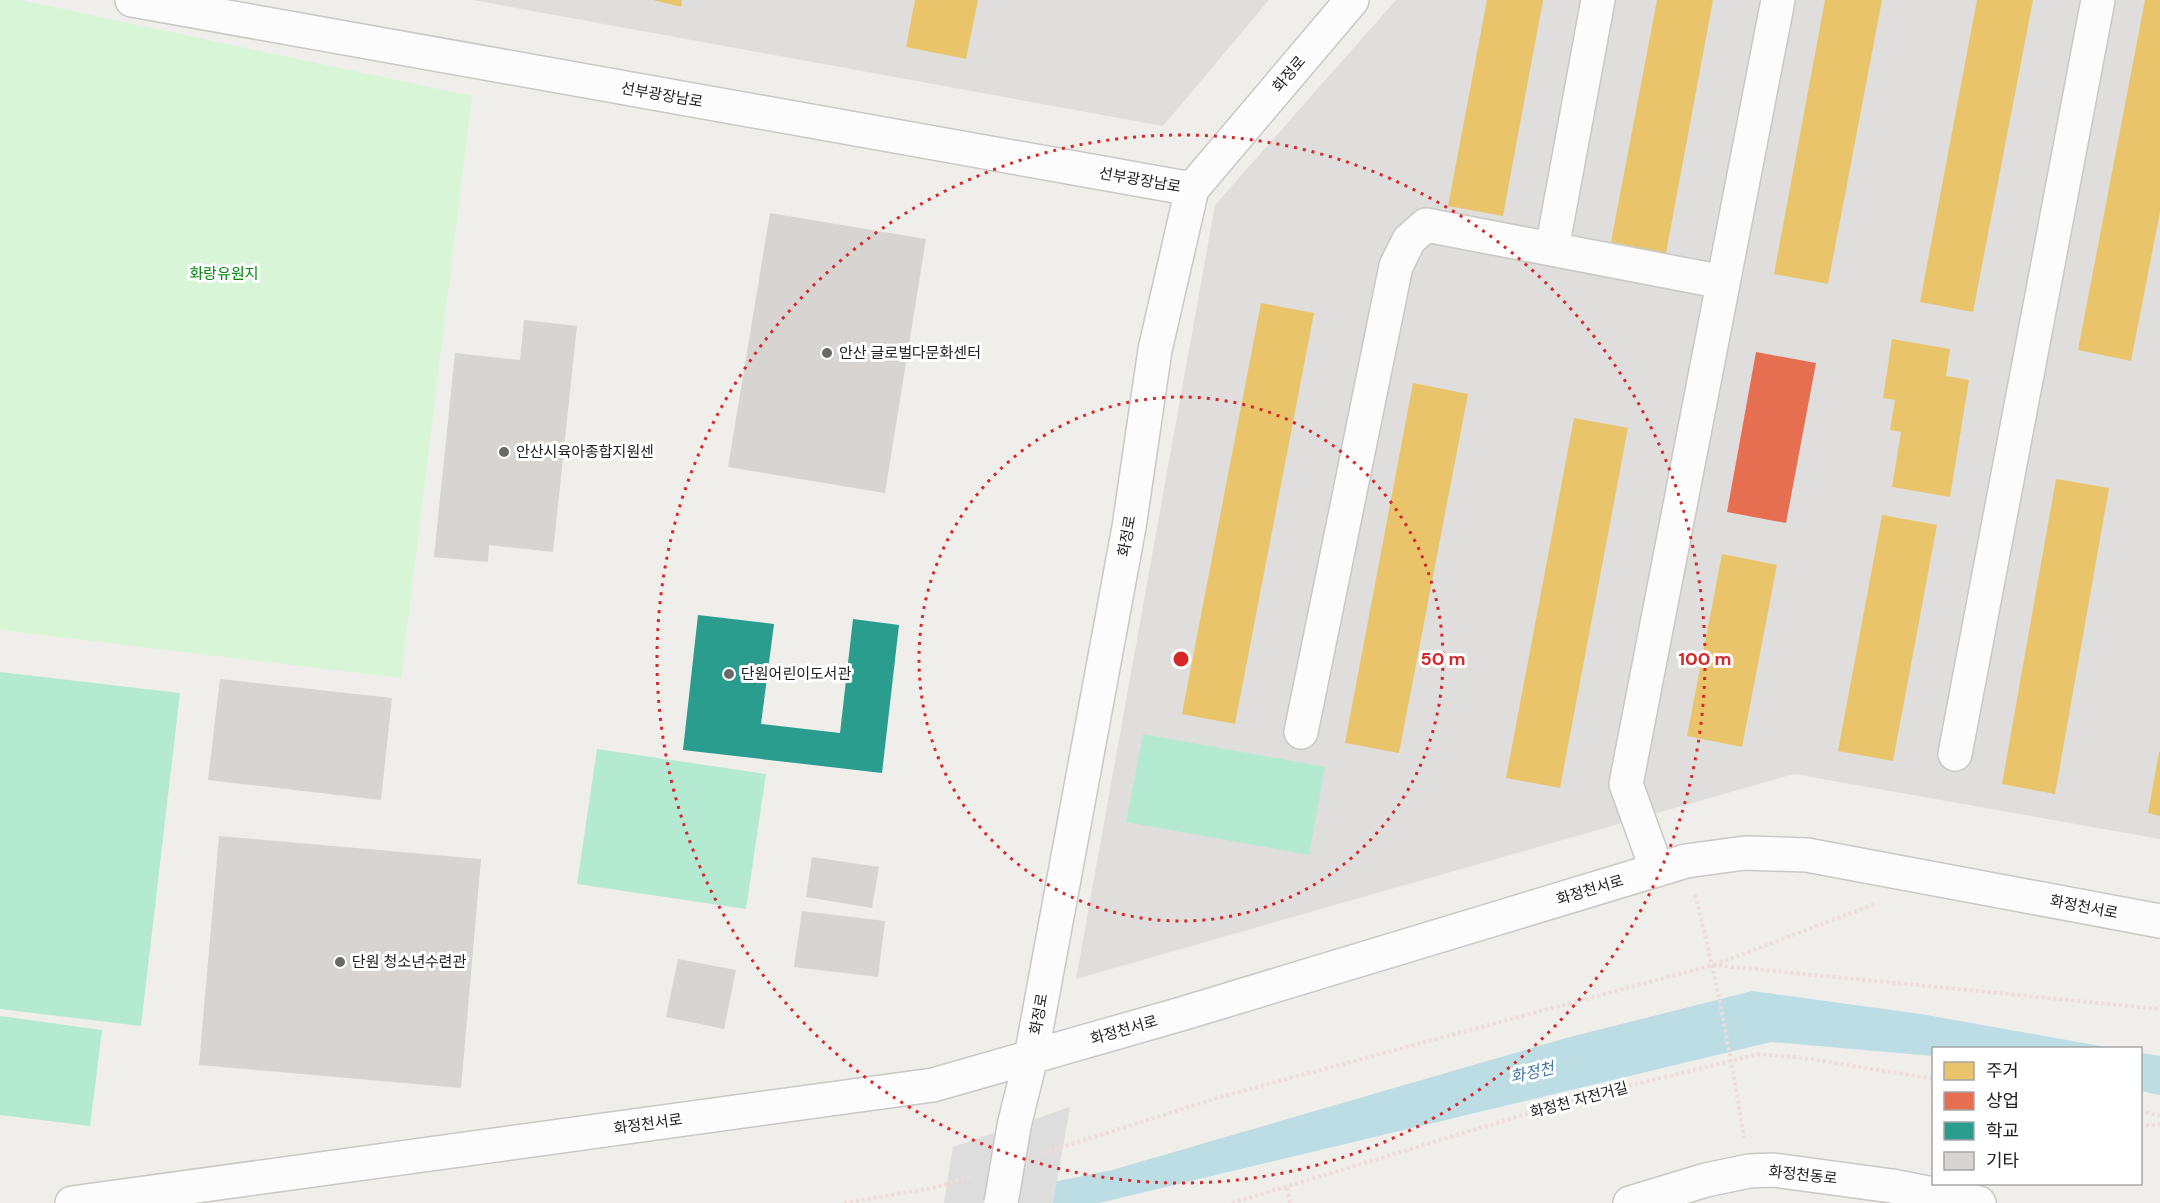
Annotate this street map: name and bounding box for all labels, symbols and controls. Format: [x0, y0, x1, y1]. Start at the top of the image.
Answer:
street label: 화정로 [1268, 52, 1310, 96]
street label: 선부광장남로 [619, 78, 705, 112]
street label: 선부광장남로 [1097, 163, 1183, 197]
park label: 화랑유원지 [189, 264, 259, 284]
place label: 안산 글로벌다문화센터 [839, 343, 981, 363]
marker: 안산 글로벌다문화센터 [820, 346, 834, 360]
place label: 안산시육아종합지원센 [516, 442, 654, 462]
marker: 안산시육아종합지원센 [497, 445, 511, 459]
street label: 화정로 [1114, 514, 1140, 558]
text: 50 m [1420, 647, 1466, 671]
text: 100 m [1678, 647, 1732, 671]
centre of rings [1171, 649, 1191, 669]
place label: 단원어린이도서관 [741, 664, 852, 684]
marker: 단원어린이도서관 [722, 667, 736, 681]
street label: 화정천서로 [1554, 870, 1626, 910]
street label: 화정천서로 [2048, 891, 2120, 923]
place label: 단원 청소년수련관 [352, 952, 467, 972]
marker: 단원 청소년수련관 [333, 955, 347, 969]
street label: 화정로 [1026, 992, 1052, 1036]
street label: 화정천서로 [1088, 1011, 1160, 1049]
legend [1932, 1047, 2142, 1185]
water label: 화정천 [1508, 1057, 1558, 1088]
text: 주거 [1986, 1059, 2019, 1083]
street label: 화정천 자전거길 [1528, 1077, 1630, 1123]
text: 상업 [1986, 1089, 2019, 1113]
street label: 화정천서로 [612, 1109, 684, 1139]
text: 학교 [1986, 1119, 2019, 1143]
text: 기타 [1986, 1149, 2020, 1173]
street label: 화정천동로 [1768, 1161, 1838, 1189]

